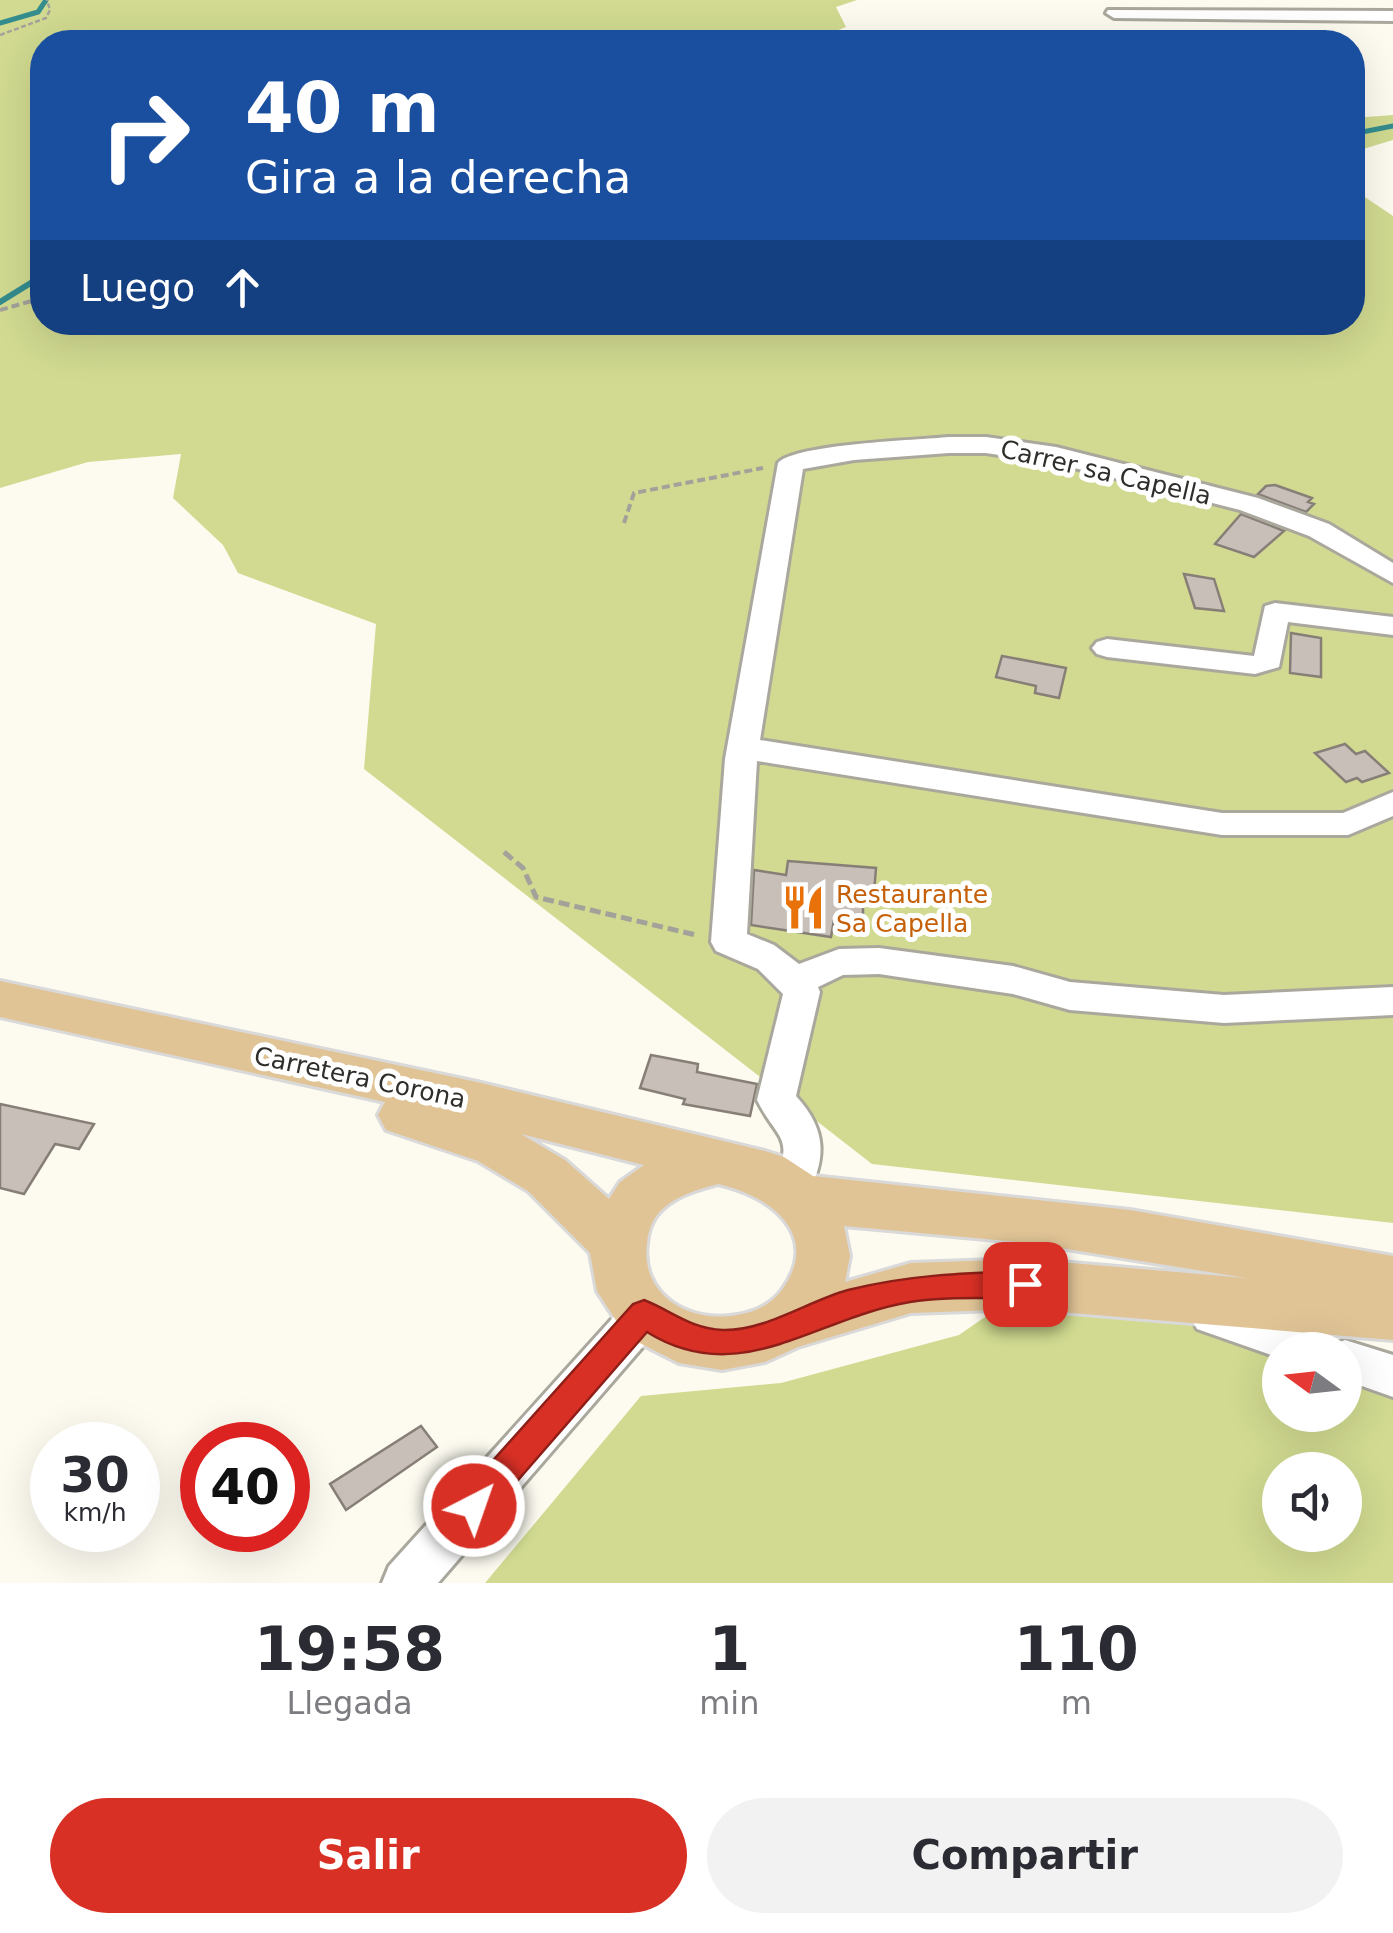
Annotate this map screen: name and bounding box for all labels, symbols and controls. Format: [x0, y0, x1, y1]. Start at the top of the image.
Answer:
text: 40 m [245, 67, 440, 149]
icon: right [80, 70, 210, 200]
text: Gira a la derecha [245, 151, 631, 204]
icon: ahead [215, 260, 270, 315]
text: Luego [80, 266, 195, 310]
street label: Carrer sa Capella [998, 434, 1214, 511]
place label: Restaurante Sa Capella [836, 880, 988, 938]
restaurant icon: Restaurante Sa Capella [779, 884, 827, 932]
street label: Carretera Corona [252, 1041, 468, 1114]
pin [983, 1242, 1068, 1327]
icon: arrive [998, 1257, 1053, 1312]
north arrow [1262, 1332, 1362, 1432]
map controls [1262, 1332, 1362, 1552]
speed limit sign: 40 [180, 1422, 310, 1552]
text: 30 [60, 1446, 130, 1504]
button: sound [1262, 1452, 1362, 1552]
position arrow [422, 1454, 526, 1558]
text: km/h [63, 1498, 127, 1527]
text: 19:58 [254, 1614, 445, 1684]
text: 1 [708, 1614, 750, 1684]
text: 110 [1014, 1614, 1139, 1684]
text: Llegada [286, 1684, 413, 1722]
text: min [699, 1684, 760, 1722]
text: m [1061, 1684, 1092, 1722]
button: Salir [50, 1798, 687, 1913]
button: Compartir [707, 1798, 1343, 1913]

